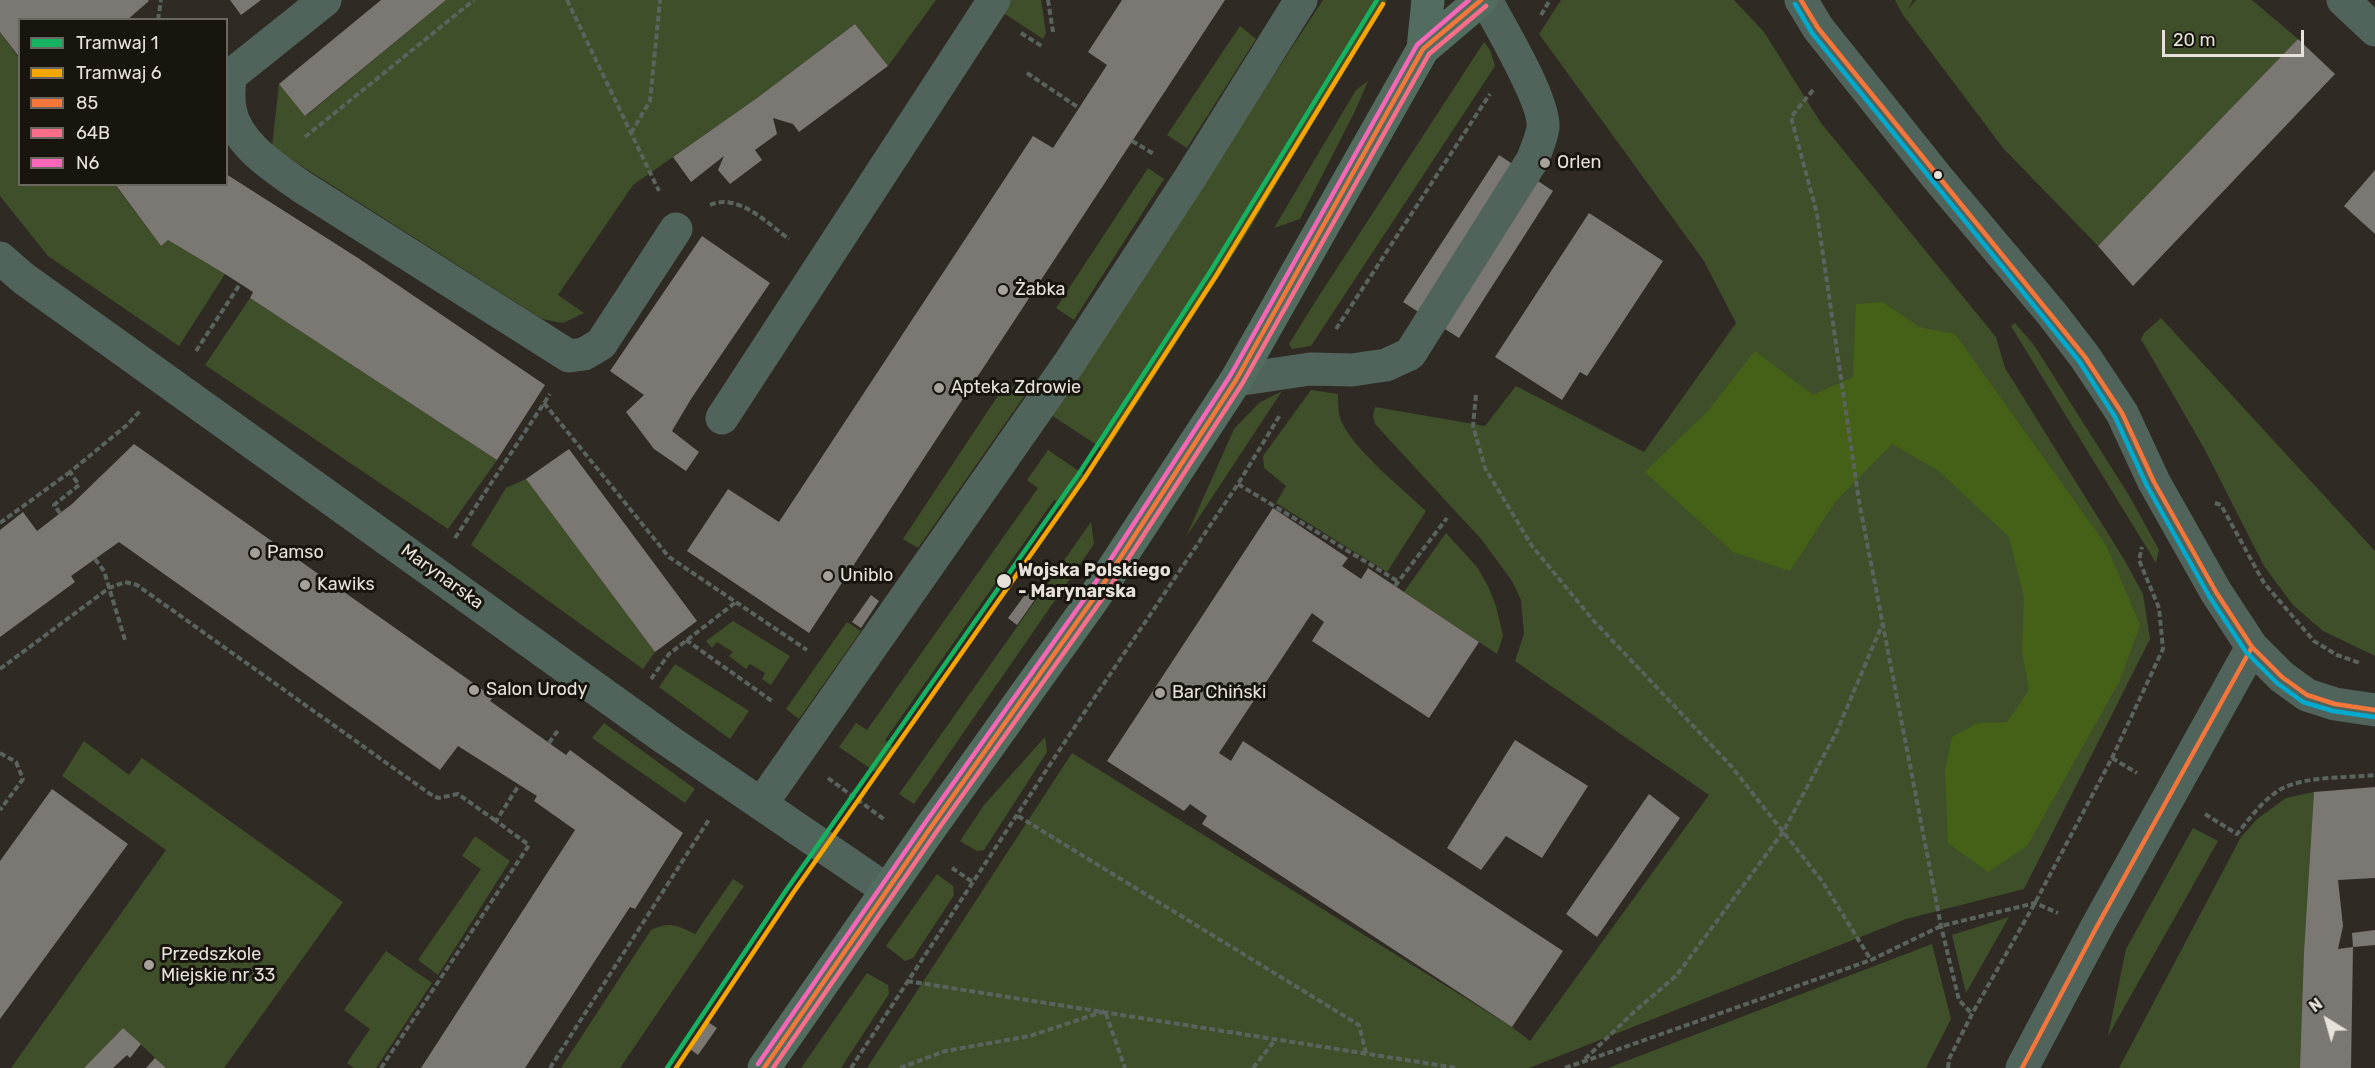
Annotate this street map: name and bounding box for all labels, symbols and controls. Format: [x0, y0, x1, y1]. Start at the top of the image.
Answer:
legend [18, 18, 228, 186]
scale bar [2165, 18, 2308, 56]
text: 20 m [2173, 29, 2215, 51]
text: Tramwaj 1 [76, 32, 158, 54]
text: Tramwaj 6 [76, 62, 162, 84]
text: 85 [76, 92, 98, 114]
text: 64B [76, 122, 110, 144]
text: N6 [76, 152, 99, 174]
place label: Orlen [1557, 152, 1601, 174]
marker: Orlen [1538, 156, 1552, 170]
unlabelled marker [1932, 169, 1944, 181]
place label: Żabka [1015, 279, 1065, 301]
marker: Żabka [996, 283, 1010, 297]
place label: Apteka Zdrowie [951, 377, 1081, 399]
marker: Apteka Zdrowie [932, 381, 946, 395]
street label: Marynarska [396, 540, 488, 614]
place label: Pamso [267, 542, 324, 564]
marker: Pamso [248, 546, 262, 560]
place label: Wojska Polskiego - Marynarska [1018, 560, 1171, 602]
place label: Uniblo [840, 565, 893, 587]
marker: Uniblo [821, 569, 835, 583]
marker: Wojska Polskiego - Marynarska [995, 572, 1013, 590]
place label: Kawiks [317, 574, 375, 596]
marker: Kawiks [298, 578, 312, 592]
place label: Salon Urody [486, 679, 587, 701]
place label: Bar Chiński [1172, 682, 1266, 704]
marker: Salon Urody [467, 683, 481, 697]
marker: Bar Chiński [1153, 686, 1167, 700]
place label: Przedszkole Miejskie nr 33 [161, 944, 275, 986]
marker: Przedszkole Miejskie nr 33 [142, 958, 156, 972]
north arrow [2297, 990, 2357, 1050]
text: N [2306, 994, 2326, 1016]

